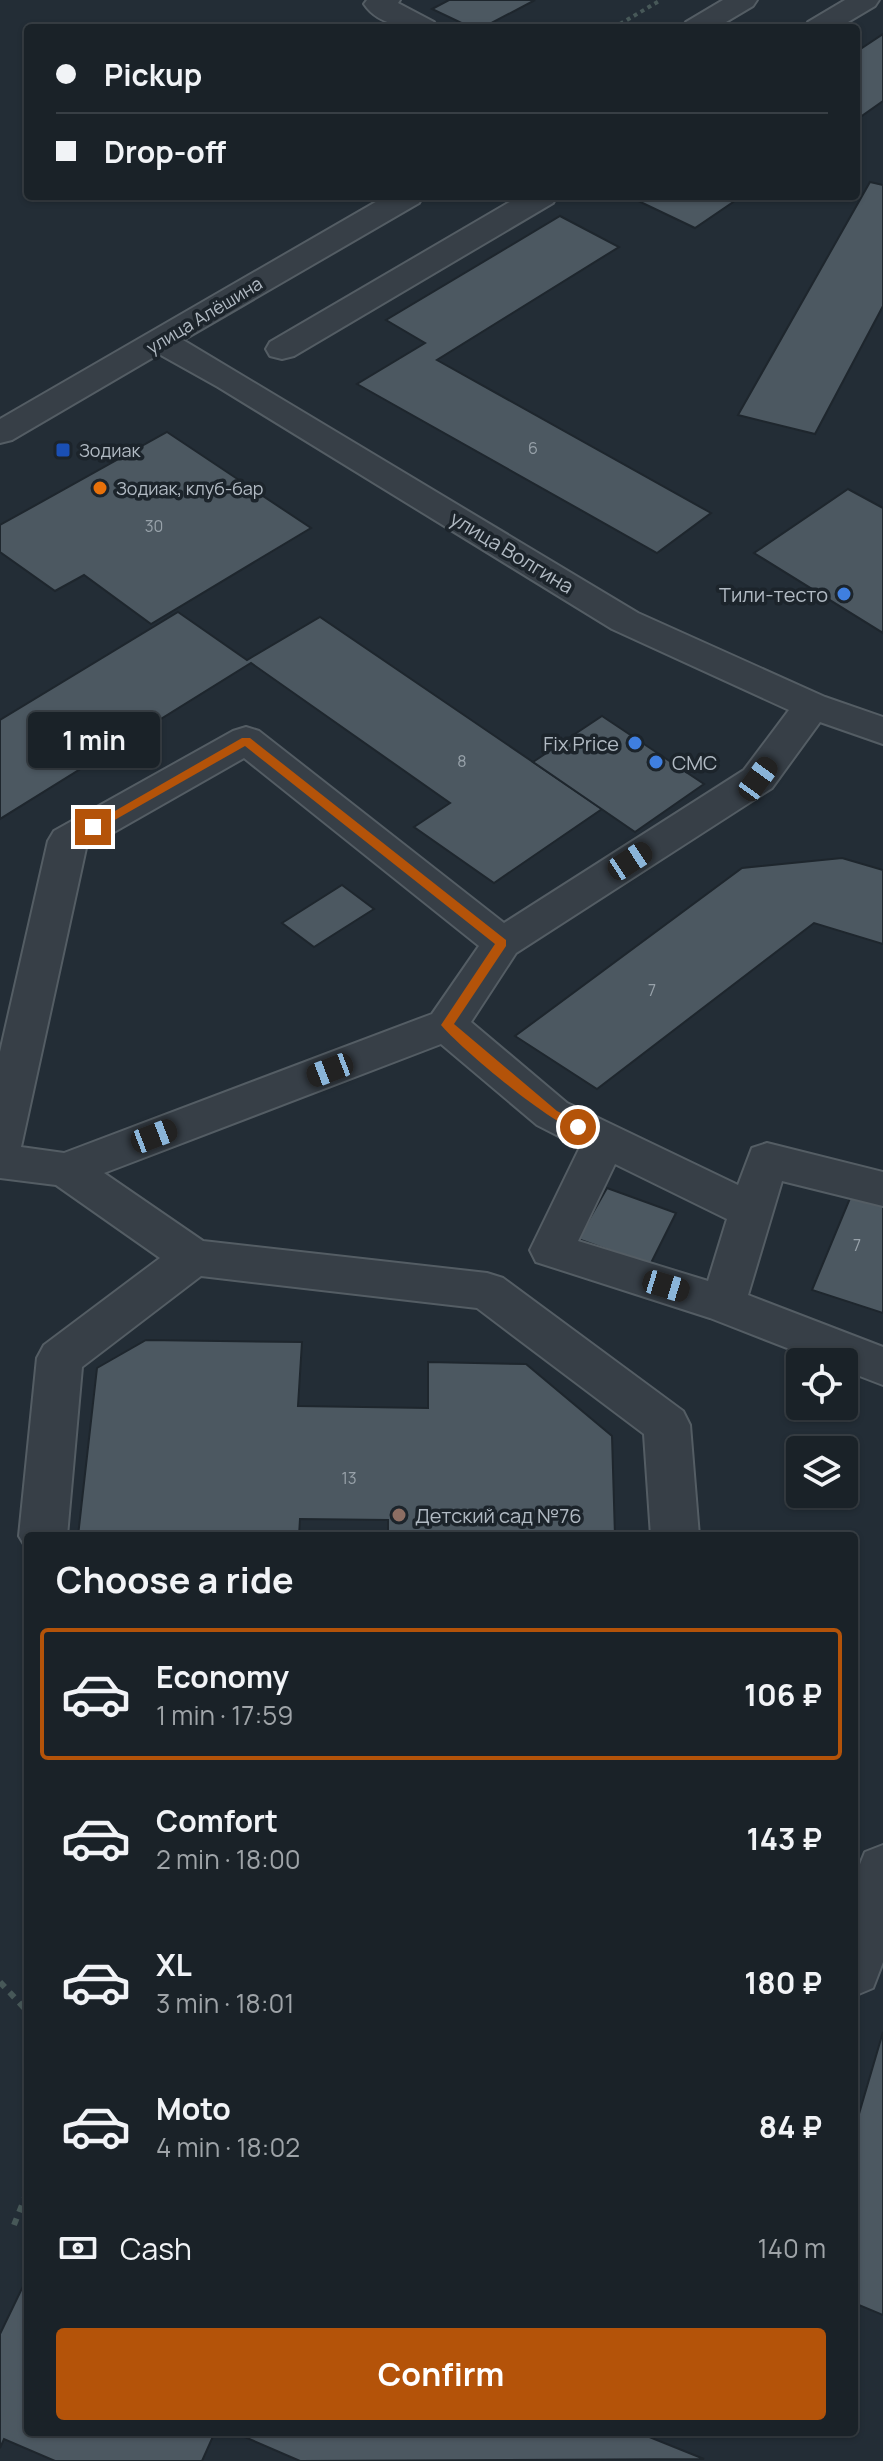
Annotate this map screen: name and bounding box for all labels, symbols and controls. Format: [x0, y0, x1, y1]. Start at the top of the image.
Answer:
text: Pickup [104, 54, 202, 95]
text: Drop-off [104, 131, 226, 172]
street label: улица Алёшина [142, 271, 266, 359]
house number: 6 [528, 437, 538, 459]
place label: Зодиак [79, 438, 141, 462]
marker: Зодиак [54, 441, 72, 459]
place label: Зодиак, клуб-бар [116, 476, 264, 500]
marker: Зодиак, клуб-бар [91, 479, 109, 497]
street label: улица Волгина [445, 504, 579, 600]
house number: 30 [145, 515, 163, 537]
place label: Тили-тесто [719, 581, 828, 608]
marker: Тили-тесто [835, 585, 853, 603]
callout: 1 min [27, 711, 159, 767]
text: 1 min [62, 722, 126, 758]
place label: Fix Price [543, 730, 619, 757]
marker: Fix Price [626, 734, 644, 752]
place label: СМС [672, 749, 717, 776]
house number: 8 [457, 750, 467, 772]
marker: СМС [647, 753, 665, 771]
car [734, 753, 782, 805]
route end [75, 809, 111, 845]
car [603, 838, 657, 884]
house number: 7 [648, 979, 656, 1001]
car [303, 1050, 357, 1090]
route start [560, 1109, 596, 1145]
car [127, 1116, 181, 1156]
house number: 7 [853, 1234, 861, 1256]
car [640, 1268, 692, 1304]
map controls [786, 1348, 858, 1508]
button: locate [786, 1348, 858, 1420]
button: layers [786, 1436, 858, 1508]
house number: 13 [341, 1467, 357, 1489]
place label: Детский сад №76 [415, 1502, 582, 1529]
marker: Детский сад №76 [390, 1506, 408, 1524]
text: Choose a ride [56, 1555, 294, 1604]
text: Economy [156, 1656, 289, 1697]
icon: car [60, 1658, 132, 1730]
text: 106 ₽ [744, 1674, 822, 1715]
text: 1 min · 17:59 [156, 1697, 293, 1733]
text: Comfort [156, 1800, 278, 1841]
icon: car [60, 1802, 132, 1874]
text: 143 ₽ [747, 1818, 822, 1859]
text: 2 min · 18:00 [156, 1841, 301, 1877]
text: XL [156, 1944, 192, 1985]
icon: car [60, 1946, 132, 2018]
text: 180 ₽ [744, 1962, 822, 2003]
text: 3 min · 18:01 [156, 1985, 294, 2021]
text: Moto [156, 2088, 231, 2129]
icon: car [60, 2090, 132, 2162]
text: 84 ₽ [759, 2106, 822, 2147]
text: 4 min · 18:02 [156, 2129, 300, 2165]
icon: cash [56, 2226, 100, 2270]
text: Cash [120, 2228, 192, 2269]
text: 140 m [757, 2230, 826, 2266]
button: Confirm [56, 2328, 826, 2420]

